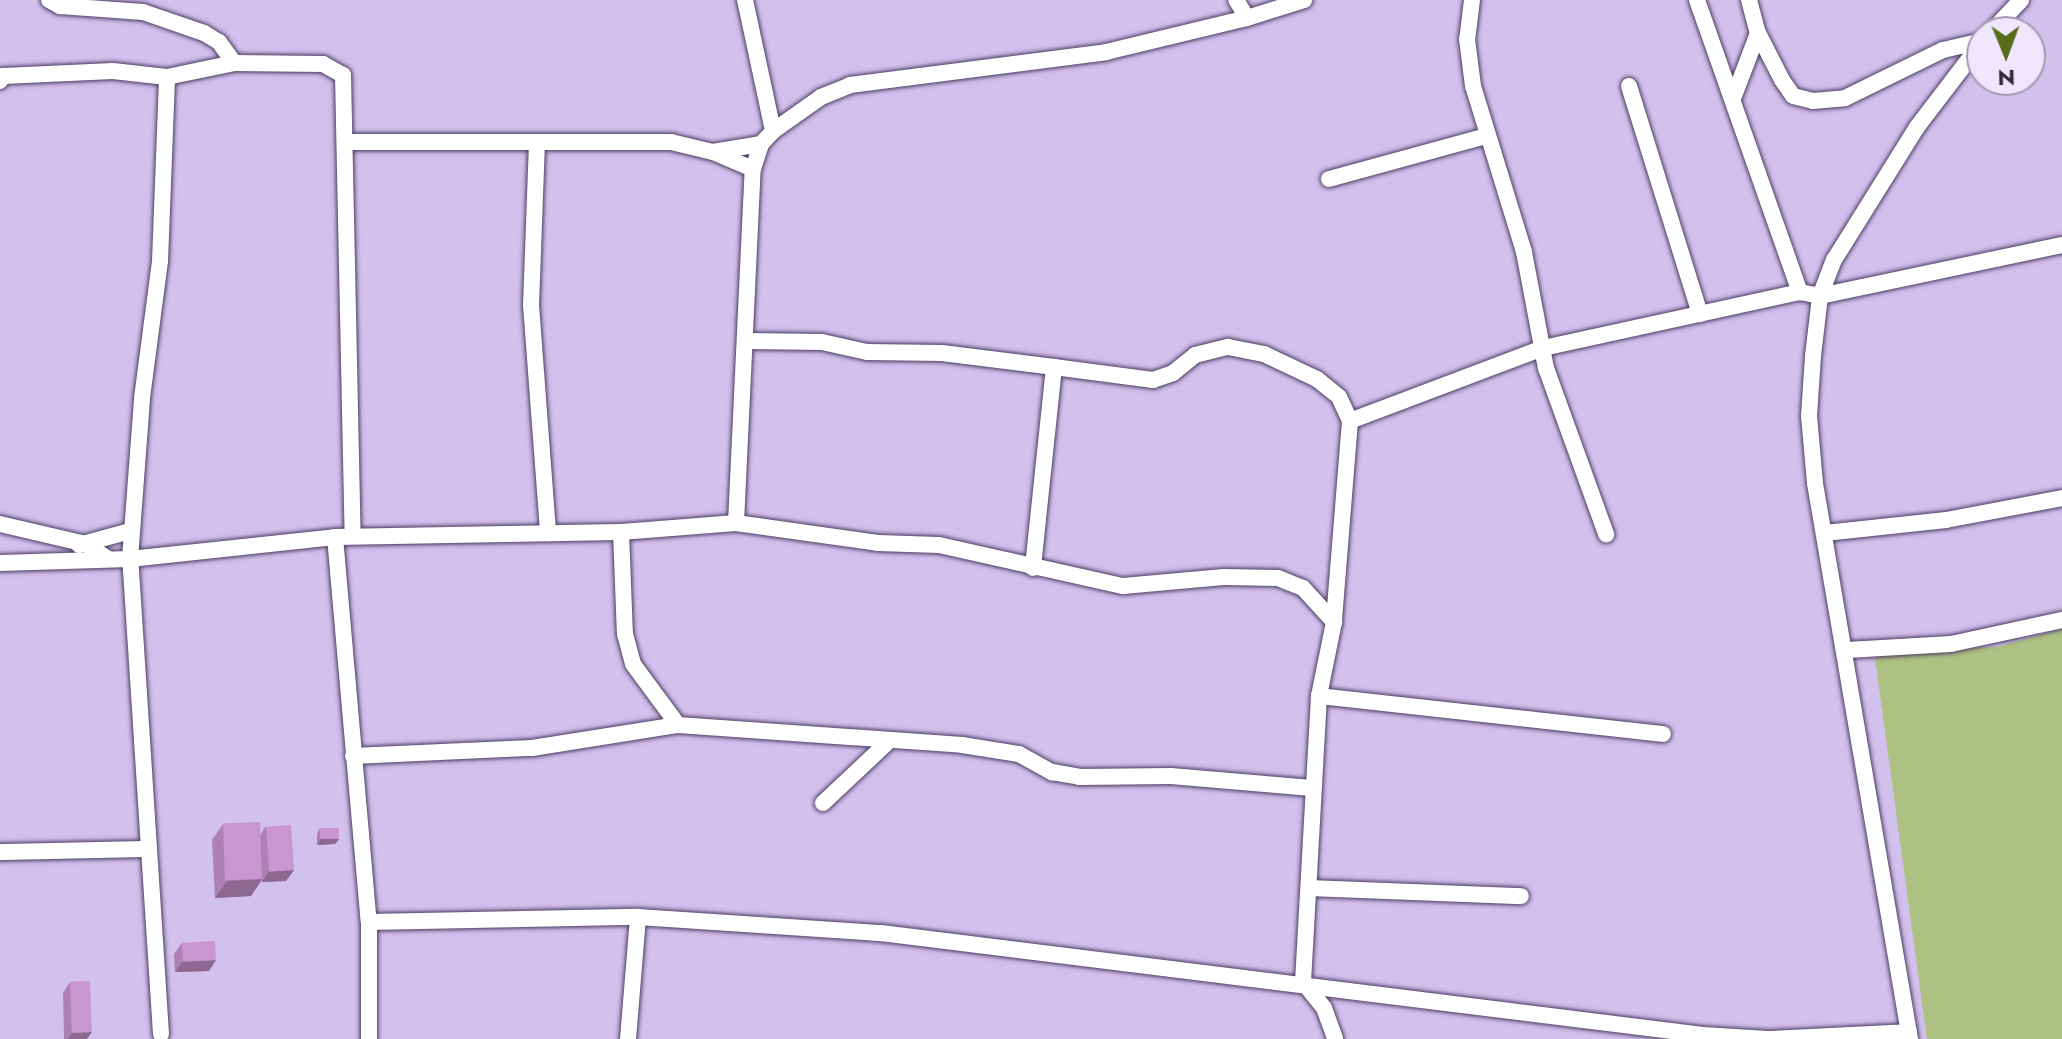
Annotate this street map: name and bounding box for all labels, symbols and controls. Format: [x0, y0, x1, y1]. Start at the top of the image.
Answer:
north arrow [1966, 16, 2046, 96]
text: N [1997, 62, 2015, 94]

